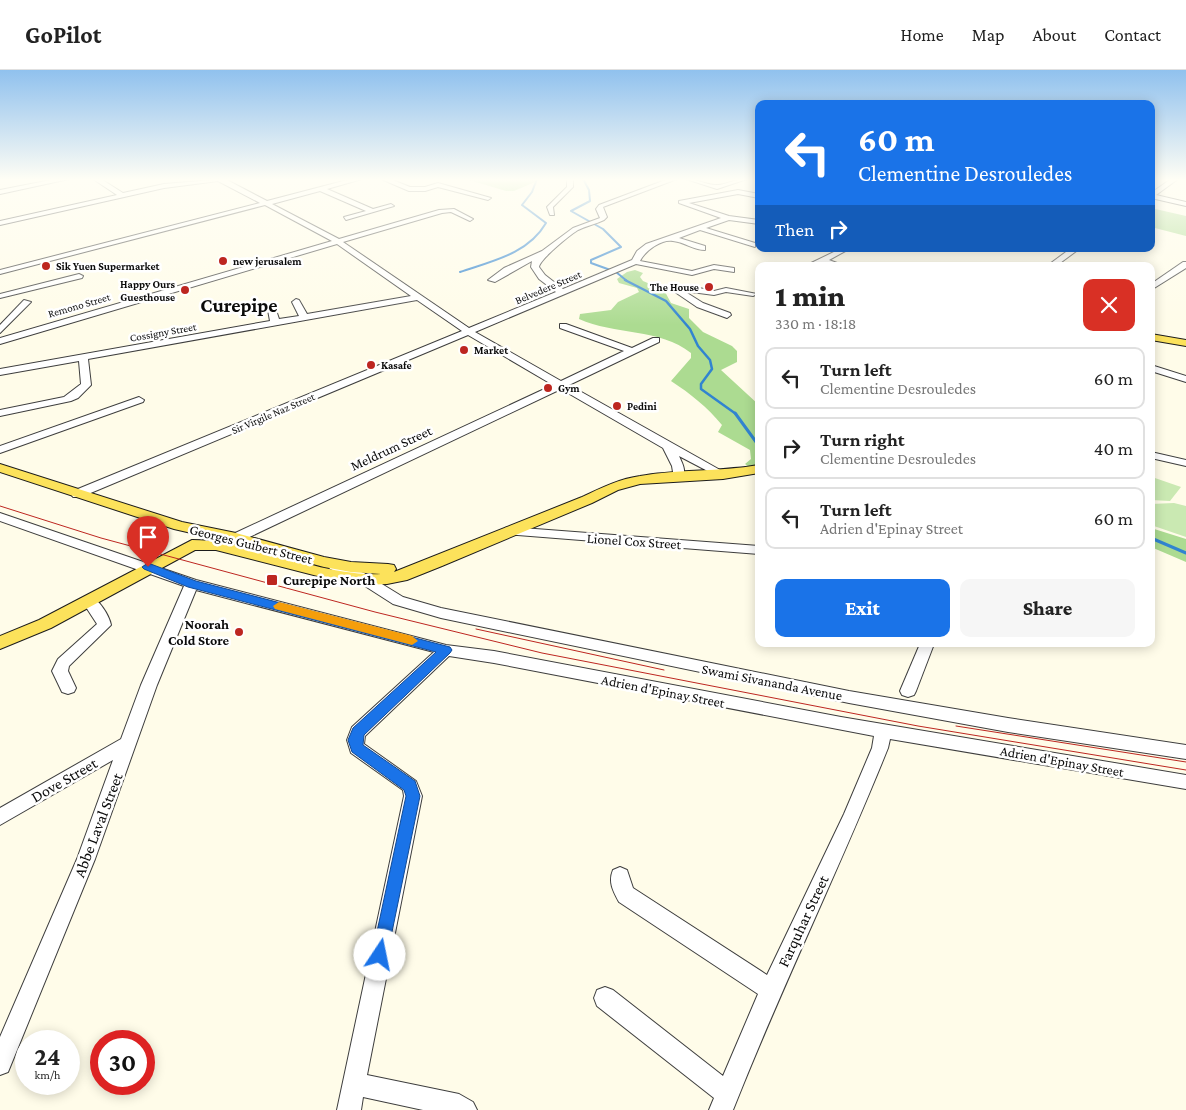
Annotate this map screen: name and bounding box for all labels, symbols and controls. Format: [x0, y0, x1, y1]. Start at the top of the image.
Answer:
text: GoPilot [25, 21, 101, 48]
text: Home [901, 25, 944, 45]
text: Map [972, 25, 1004, 45]
text: About [1032, 25, 1076, 45]
text: Contact [1104, 25, 1161, 45]
icon: left [775, 120, 840, 185]
text: 60 m [858, 120, 935, 159]
text: Clementine Desrouledes [858, 161, 1072, 186]
icon: right [824, 215, 852, 243]
text: Then [775, 219, 814, 240]
marker: new jerusalem [217, 255, 229, 267]
place label: new jerusalem [233, 255, 302, 268]
marker: Sik Yuen Supermarket [40, 260, 52, 272]
place label: Sik Yuen Supermarket [56, 260, 160, 272]
street label: Belvedere Street [513, 268, 583, 306]
place label: Happy Ours Guesthouse [120, 278, 176, 303]
text: 1 min [775, 279, 845, 312]
button: close [1083, 279, 1135, 331]
place label: The House [650, 281, 699, 293]
marker: The House [703, 281, 715, 293]
marker: Happy Ours Guesthouse [179, 284, 191, 296]
street label: Remono Street [46, 290, 112, 320]
district label: Curepipe [200, 294, 278, 316]
text: 330 m · 18:18 [775, 315, 856, 332]
street label: Cossigny Street [129, 320, 198, 345]
marker: Market [458, 344, 470, 356]
place label: Market [474, 344, 508, 356]
marker: Kasafe [365, 359, 377, 371]
place label: Kasafe [381, 359, 412, 371]
text: Turn left [820, 359, 892, 380]
icon: left [777, 364, 805, 392]
text: 60 m [1094, 368, 1133, 389]
text: Clementine Desrouledes [820, 380, 976, 397]
marker: Gym [542, 382, 554, 394]
place label: Gym [558, 382, 580, 394]
street label: Sir Virgile Naz Street [229, 390, 317, 437]
marker: Pedini [611, 400, 623, 412]
place label: Pedini [627, 400, 658, 412]
street label: Meldrum Street [348, 422, 435, 474]
text: Turn right [820, 429, 905, 450]
icon: right [777, 434, 805, 462]
text: 40 m [1094, 438, 1133, 459]
text: Clementine Desrouledes [820, 450, 976, 467]
text: Turn left [820, 499, 892, 520]
icon: left [777, 504, 805, 532]
text: 60 m [1094, 508, 1133, 529]
pin [127, 516, 169, 567]
text: Adrien d'Epinay Street [820, 520, 963, 537]
street label: Georges Guibert Street [188, 521, 314, 567]
icon: arrive [134, 523, 162, 551]
street label: Lionel Cox Street [586, 530, 682, 552]
place label: Curepipe North [283, 572, 375, 588]
marker: Curepipe North [265, 573, 279, 587]
button: Exit [775, 579, 950, 637]
button: Share [960, 579, 1135, 637]
place label: Noorah Cold Store [168, 616, 229, 648]
marker: Noorah Cold Store [233, 626, 245, 638]
street label: Swami Sivananda Avenue [700, 661, 844, 703]
street label: Adrien d'Epinay Street [600, 671, 726, 711]
street label: Adrien d'Epinay Street [999, 742, 1125, 780]
street label: Dove Street [28, 754, 101, 806]
street label: Abbe Laval Street [70, 770, 126, 879]
street label: Farquhar Street [774, 872, 833, 970]
position arrow [353, 928, 405, 980]
speed limit sign: 30 [90, 1030, 155, 1095]
text: 24 [34, 1043, 61, 1070]
text: km/h [35, 1068, 60, 1082]

